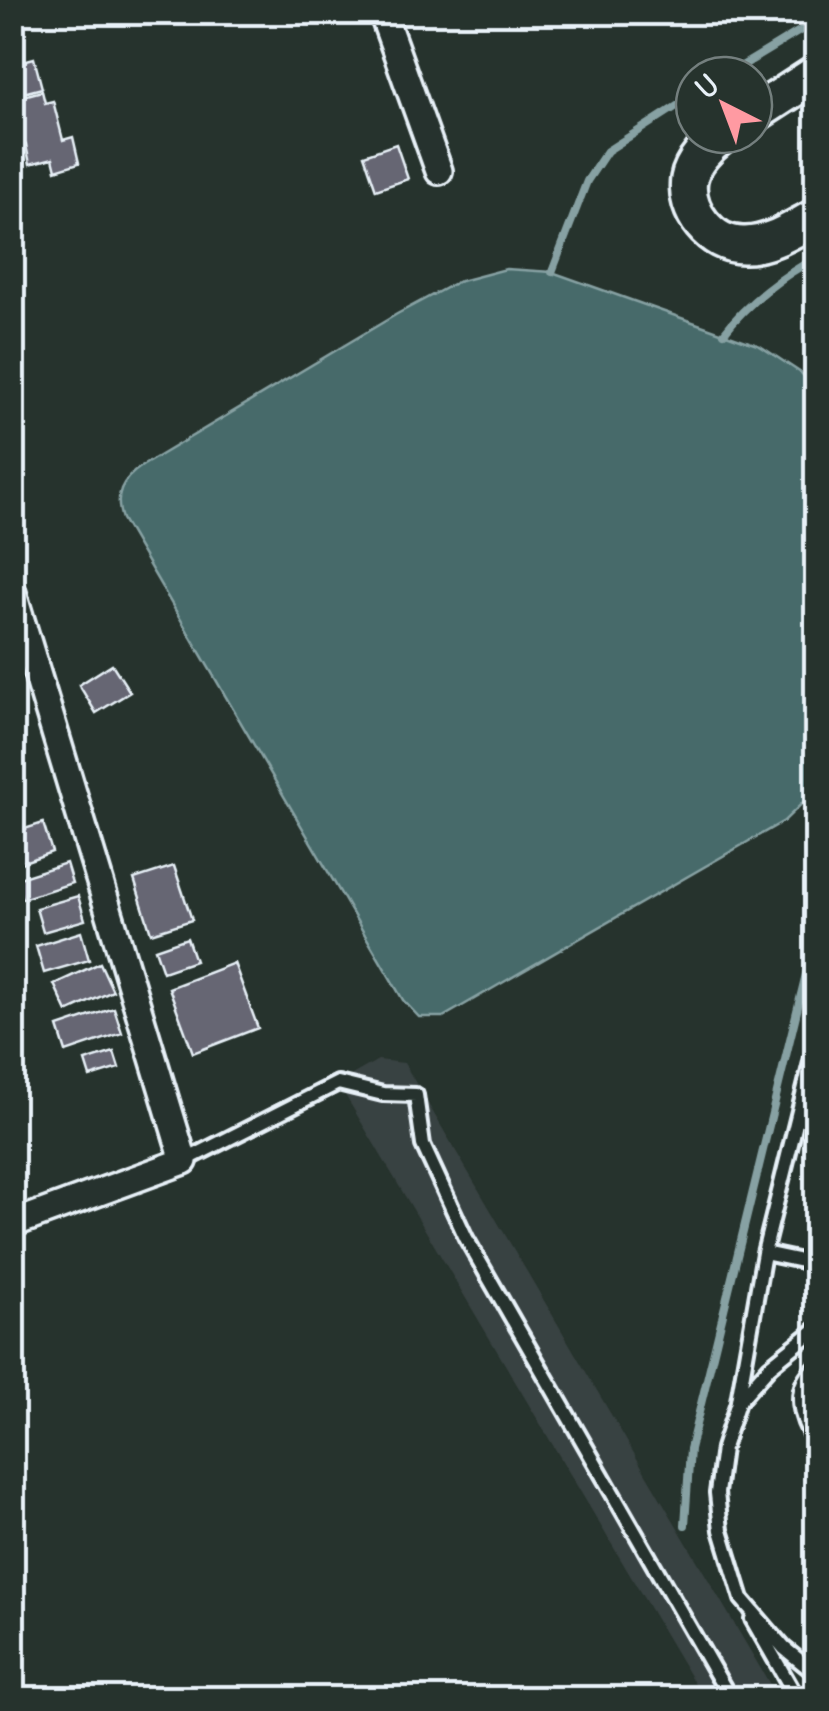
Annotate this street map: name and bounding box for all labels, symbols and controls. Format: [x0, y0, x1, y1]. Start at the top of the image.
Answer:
north arrow [674, 55, 774, 155]
text: U [688, 67, 726, 106]

